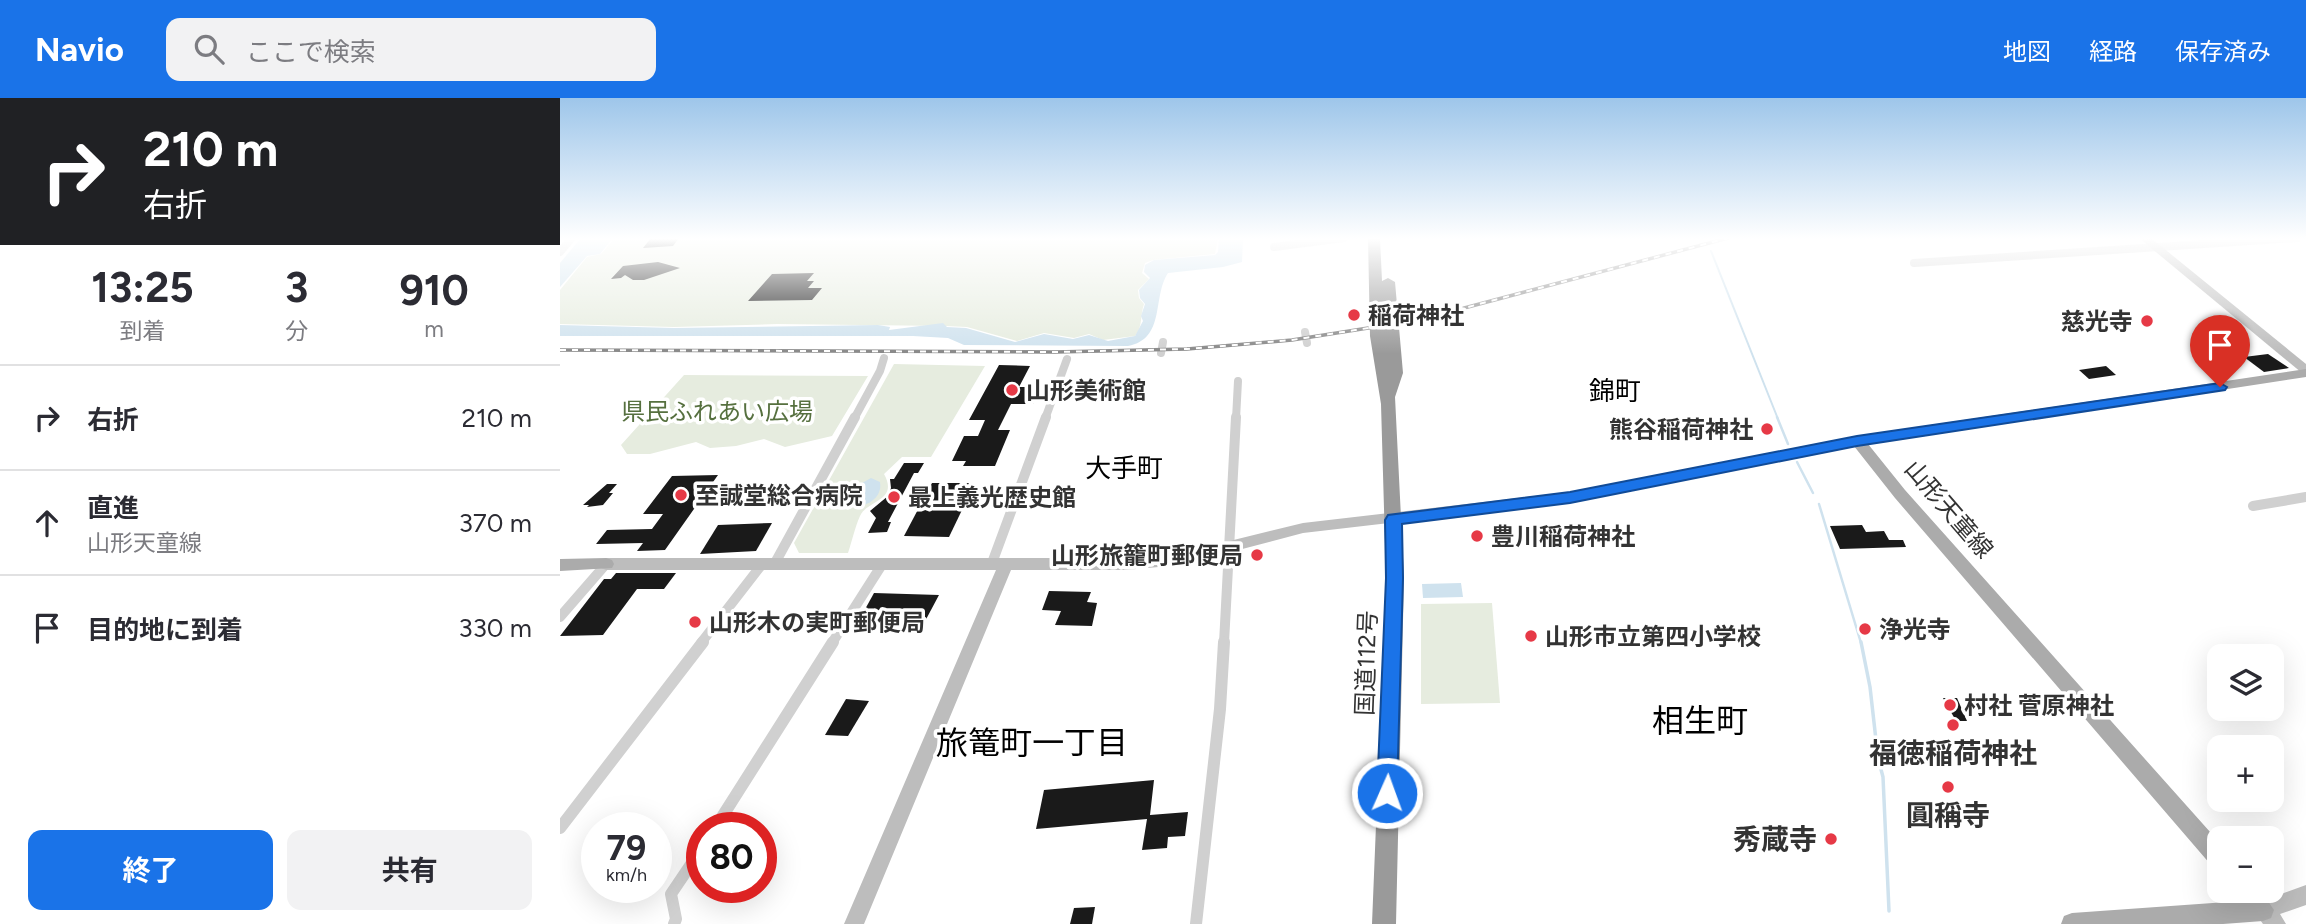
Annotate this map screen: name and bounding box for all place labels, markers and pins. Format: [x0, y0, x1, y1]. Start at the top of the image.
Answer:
place label: 稲荷神社 [1368, 301, 1464, 330]
marker: 稲荷神社 [1346, 307, 1362, 323]
place label: 慈光寺 [2061, 307, 2133, 336]
marker: 慈光寺 [2139, 313, 2155, 329]
pin [2190, 315, 2250, 387]
place label: 山形美術館 [1026, 376, 1146, 405]
marker: 山形美術館 [1004, 382, 1020, 398]
place label: 熊谷稲荷神社 [1609, 415, 1753, 444]
marker: 熊谷稲荷神社 [1759, 421, 1775, 437]
place label: 至誠堂総合病院 [695, 481, 863, 510]
place label: 最上義光歴史館 [908, 483, 1076, 512]
marker: 至誠堂総合病院 [673, 487, 689, 503]
marker: 最上義光歴史館 [886, 489, 902, 505]
place label: 豊川稲荷神社 [1491, 522, 1635, 551]
marker: 豊川稲荷神社 [1469, 528, 1485, 544]
place label: 山形旅籠町郵便局 [1051, 541, 1243, 570]
marker: 山形旅籠町郵便局 [1249, 547, 1265, 563]
place label: 山形木の実町郵便局 [709, 608, 925, 637]
marker: 山形木の実町郵便局 [687, 614, 703, 630]
place label: 浄光寺 [1879, 615, 1951, 644]
marker: 浄光寺 [1857, 621, 1873, 637]
place label: 山形市立第四小学校 [1545, 622, 1761, 651]
marker: 山形市立第四小学校 [1523, 628, 1539, 644]
place label: 村社 菅原神社 [1964, 691, 2114, 720]
marker: 村社 菅原神社 [1942, 697, 1958, 713]
marker: 福徳稲荷神社 [1945, 717, 1961, 733]
place label: 福徳稲荷神社 [1869, 736, 2037, 770]
marker: 圓稱寺 [1940, 779, 1956, 795]
place label: 圓稱寺 [1906, 798, 1990, 832]
place label: 秀蔵寺 [1733, 822, 1817, 856]
marker: 秀蔵寺 [1823, 831, 1839, 847]

